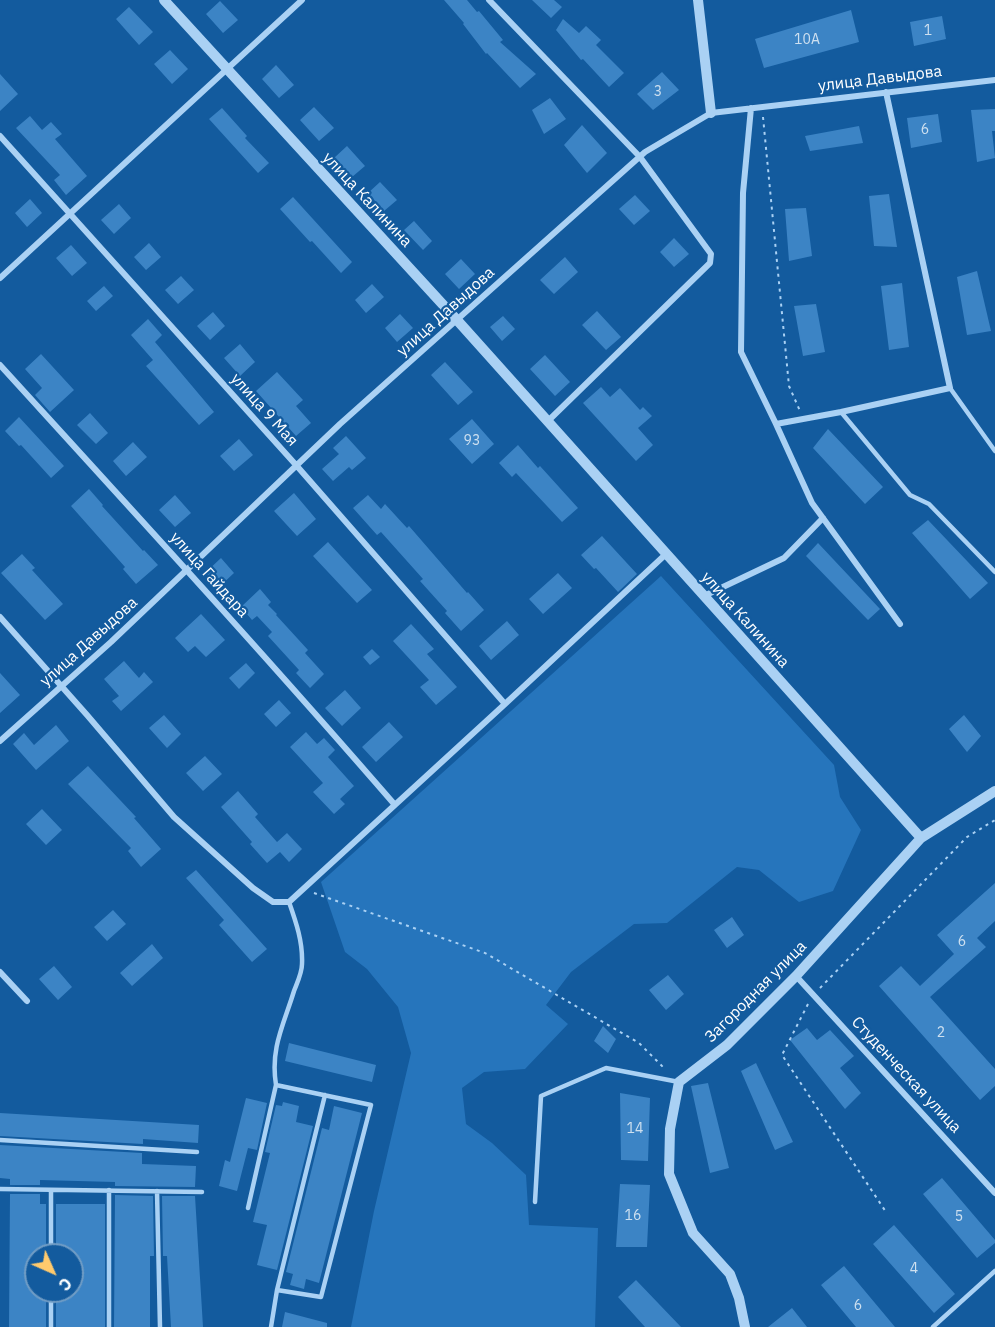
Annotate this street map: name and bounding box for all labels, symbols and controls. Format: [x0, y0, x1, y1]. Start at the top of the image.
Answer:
house number: 1 [924, 23, 932, 39]
house number: 10А [794, 32, 820, 48]
street label: улица Давыдова [817, 62, 943, 96]
house number: 3 [654, 84, 662, 100]
house number: 6 [921, 122, 929, 138]
street label: улица Калинина [318, 149, 416, 251]
street label: улица Давыдова [393, 263, 499, 361]
street label: улица 9 Мая [226, 370, 302, 450]
house number: 93 [464, 433, 480, 449]
street label: улица Гайдара [166, 528, 252, 622]
street label: улица Калинина [697, 568, 793, 672]
street label: улица Давыдова [36, 593, 142, 691]
house number: 6 [958, 934, 966, 950]
street label: Загородная улица [701, 937, 811, 1047]
street label: Студенческая улица [847, 1013, 965, 1137]
house number: 2 [937, 1025, 945, 1041]
house number: 14 [627, 1121, 643, 1137]
house number: 16 [625, 1208, 641, 1224]
house number: 5 [955, 1209, 963, 1225]
north arrow [24, 1243, 84, 1303]
house number: 4 [910, 1261, 918, 1277]
text: С [55, 1274, 76, 1295]
house number: 6 [854, 1298, 862, 1314]

